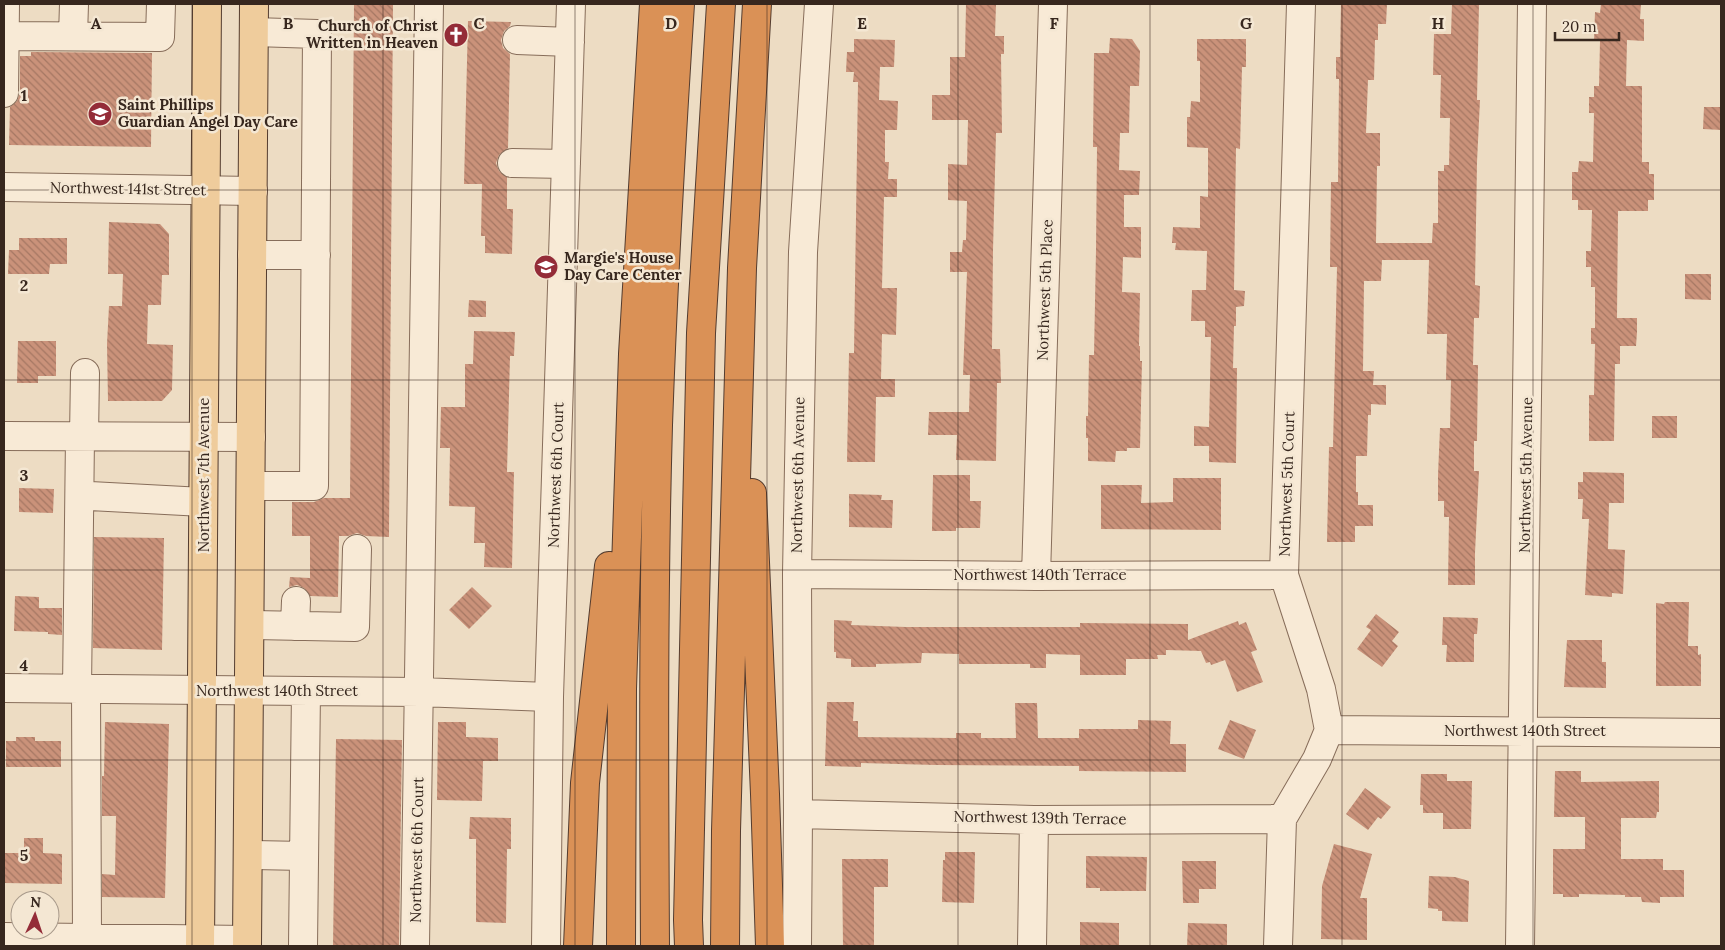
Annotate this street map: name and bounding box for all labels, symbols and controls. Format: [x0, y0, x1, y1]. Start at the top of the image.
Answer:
scale bar [1555, 10, 1619, 42]
text: A [91, 13, 102, 33]
text: B [283, 13, 294, 33]
text: C [473, 13, 485, 33]
text: D [665, 13, 677, 33]
text: E [857, 13, 867, 33]
text: F [1049, 13, 1059, 33]
text: G [1240, 13, 1252, 33]
text: H [1432, 13, 1445, 33]
place label: Church of Christ Written in Heaven [306, 16, 439, 52]
text: 20 m [1562, 17, 1597, 36]
church icon: Church of Christ Written in Heaven [443, 22, 469, 48]
text: 1 [21, 85, 27, 105]
place label: Saint Phillips Guardian Angel Day Care [118, 95, 298, 131]
school or university icon: Saint Phillips Guardian Angel Day Care [87, 101, 113, 127]
street label: Northwest 141st Street [50, 178, 207, 199]
street label: Northwest 5th Place [1033, 219, 1056, 361]
place label: Margie's House Day Care Center [564, 248, 683, 284]
school or university icon: Margie's House Day Care Center [533, 254, 559, 280]
text: 2 [20, 275, 28, 295]
street label: Northwest 6th Avenue [787, 397, 808, 553]
street label: Northwest 5th Avenue [1515, 397, 1536, 553]
street label: Northwest 7th Avenue [194, 398, 213, 552]
street label: Northwest 6th Court [543, 401, 568, 548]
street label: Northwest 5th Court [1274, 411, 1299, 557]
text: 3 [20, 465, 29, 485]
street label: Northwest 140th Terrace [953, 565, 1127, 584]
text: 4 [20, 655, 29, 675]
street label: Northwest 140th Street [196, 681, 358, 700]
street label: Northwest 140th Street [1444, 721, 1606, 740]
street label: Northwest 6th Court [406, 777, 427, 923]
street label: Northwest 139th Terrace [953, 806, 1127, 829]
text: 5 [20, 845, 29, 865]
north arrow [10, 890, 60, 940]
text: N [30, 893, 42, 911]

